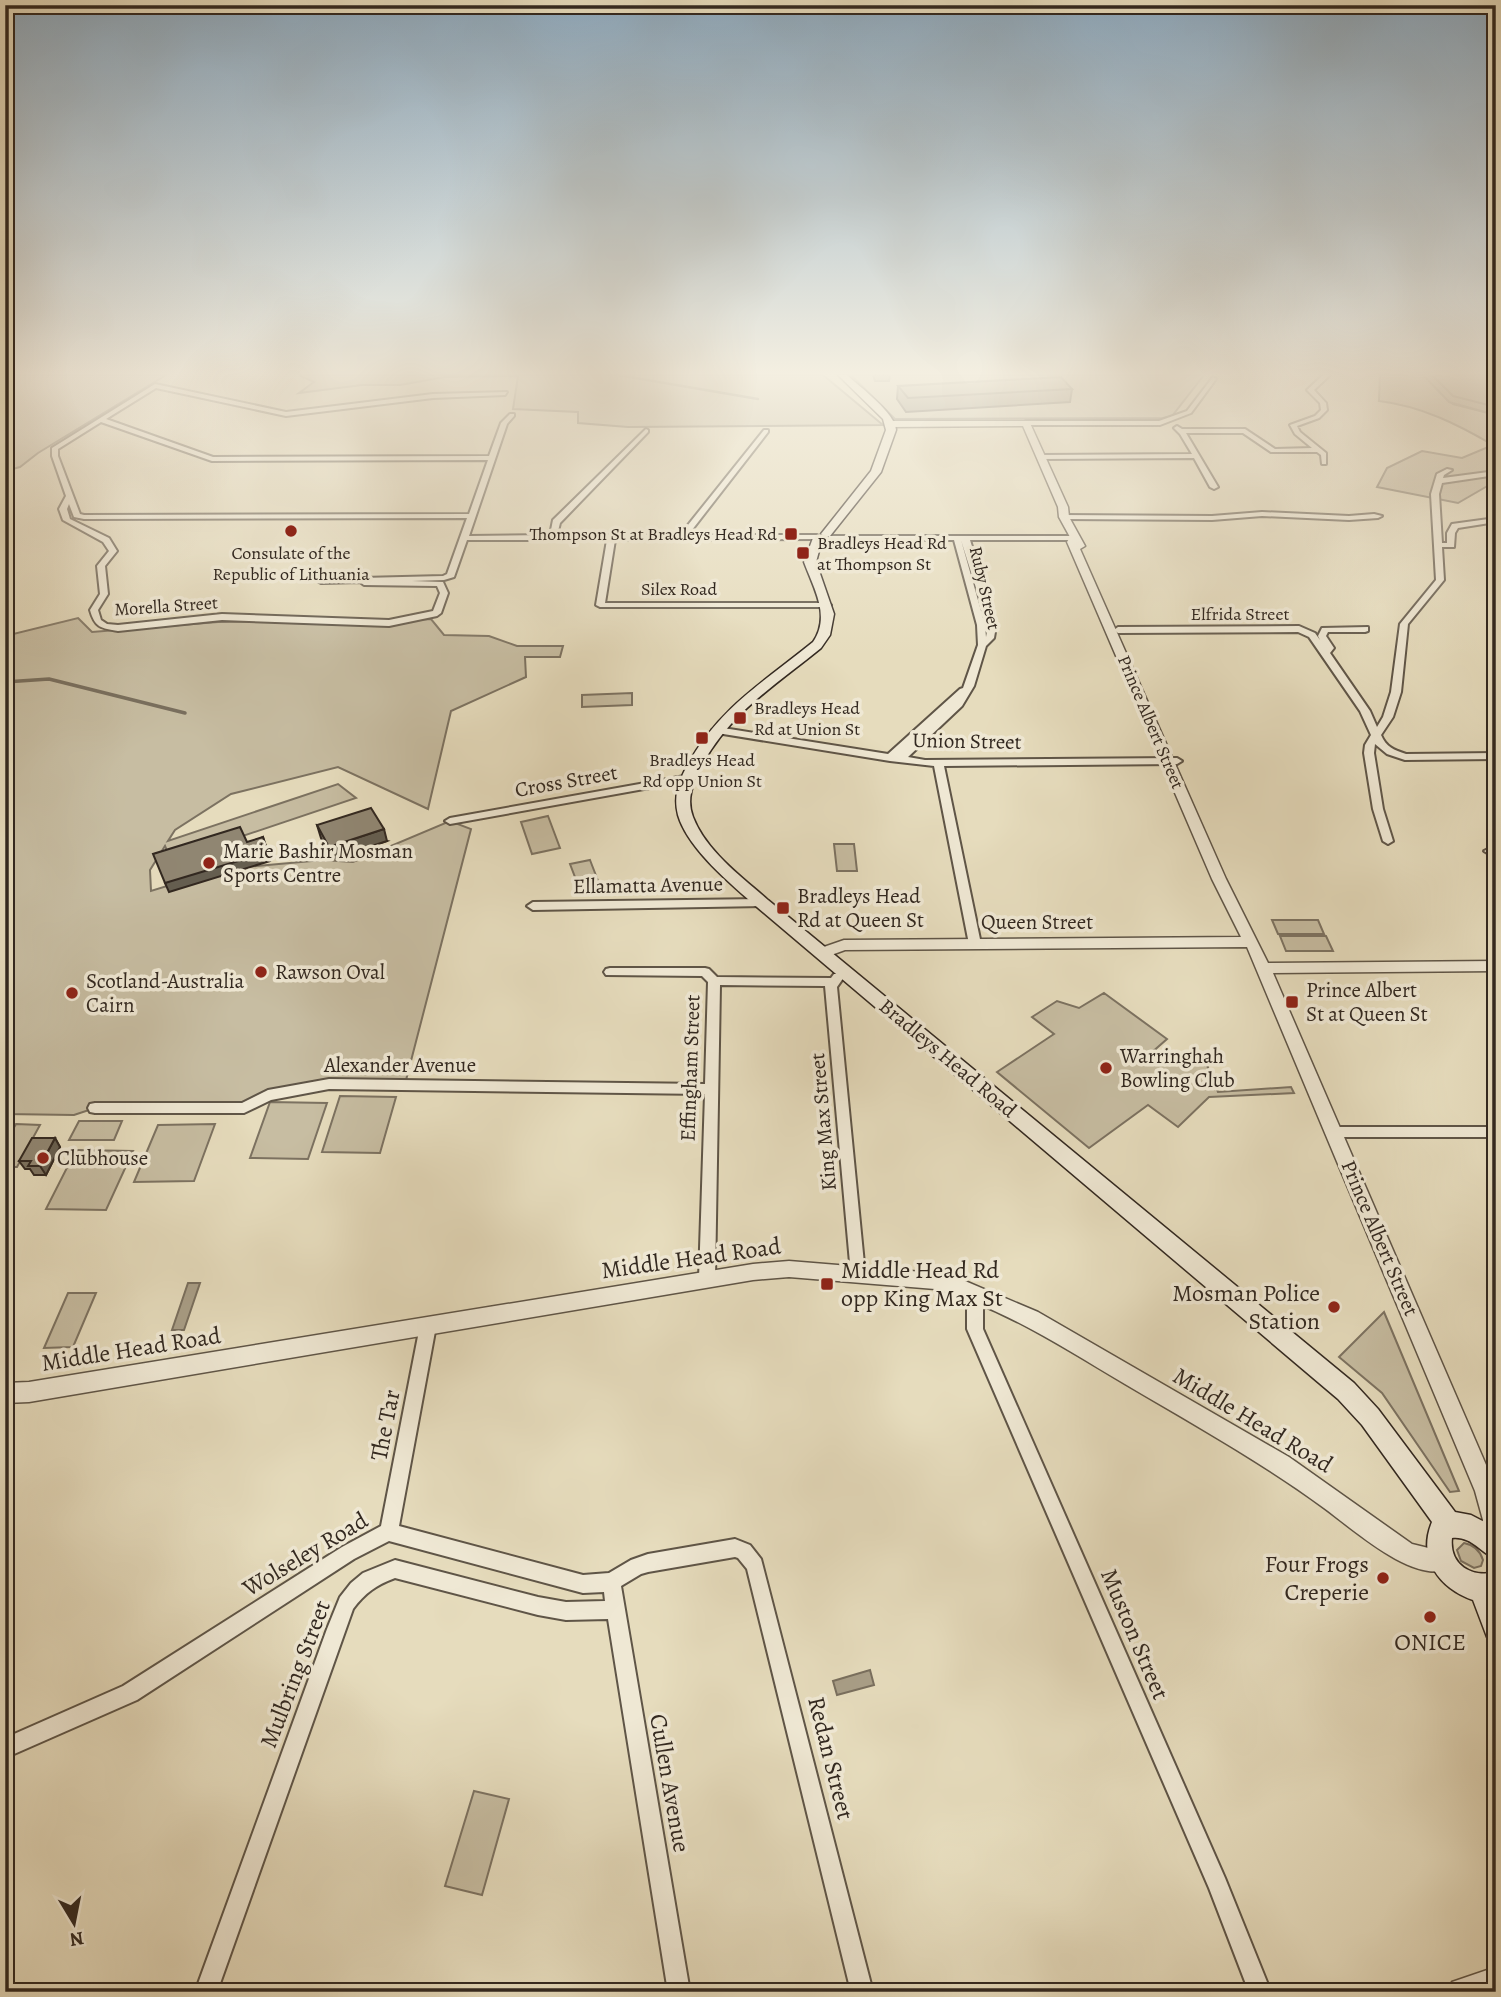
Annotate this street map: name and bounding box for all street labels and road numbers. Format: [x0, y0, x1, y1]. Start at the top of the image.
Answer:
street label: Ruby Street [964, 544, 1006, 632]
street label: Silex Road [641, 577, 717, 601]
street label: Morella Street [113, 590, 219, 622]
street label: Elfrida Street [1191, 602, 1289, 626]
street label: Prince Albert Street [1112, 652, 1190, 793]
street label: Union Street [912, 726, 1022, 756]
street label: Cross Street [513, 758, 620, 804]
street label: Ellamatta Avenue [573, 870, 723, 900]
street label: Queen Street [981, 908, 1093, 936]
street label: Bradleys Head Road [873, 992, 1023, 1124]
street label: Effingham Street [673, 994, 707, 1142]
street label: Alexander Avenue [323, 1051, 476, 1079]
street label: King Max Street [803, 1052, 843, 1192]
street label: Prince Albert Street [1335, 1156, 1425, 1320]
street label: Middle Head Road [599, 1230, 783, 1286]
street label: Middle Head Road [39, 1319, 223, 1379]
street label: Middle Head Road [1167, 1360, 1339, 1480]
street label: The Tar [362, 1387, 408, 1463]
street label: Wolseley Road [236, 1504, 374, 1604]
street label: Muston Street [1093, 1564, 1177, 1704]
street label: Mulbring Street [252, 1595, 338, 1752]
street label: Redan Street [800, 1693, 862, 1823]
street label: Cullen Avenue [642, 1711, 698, 1855]

